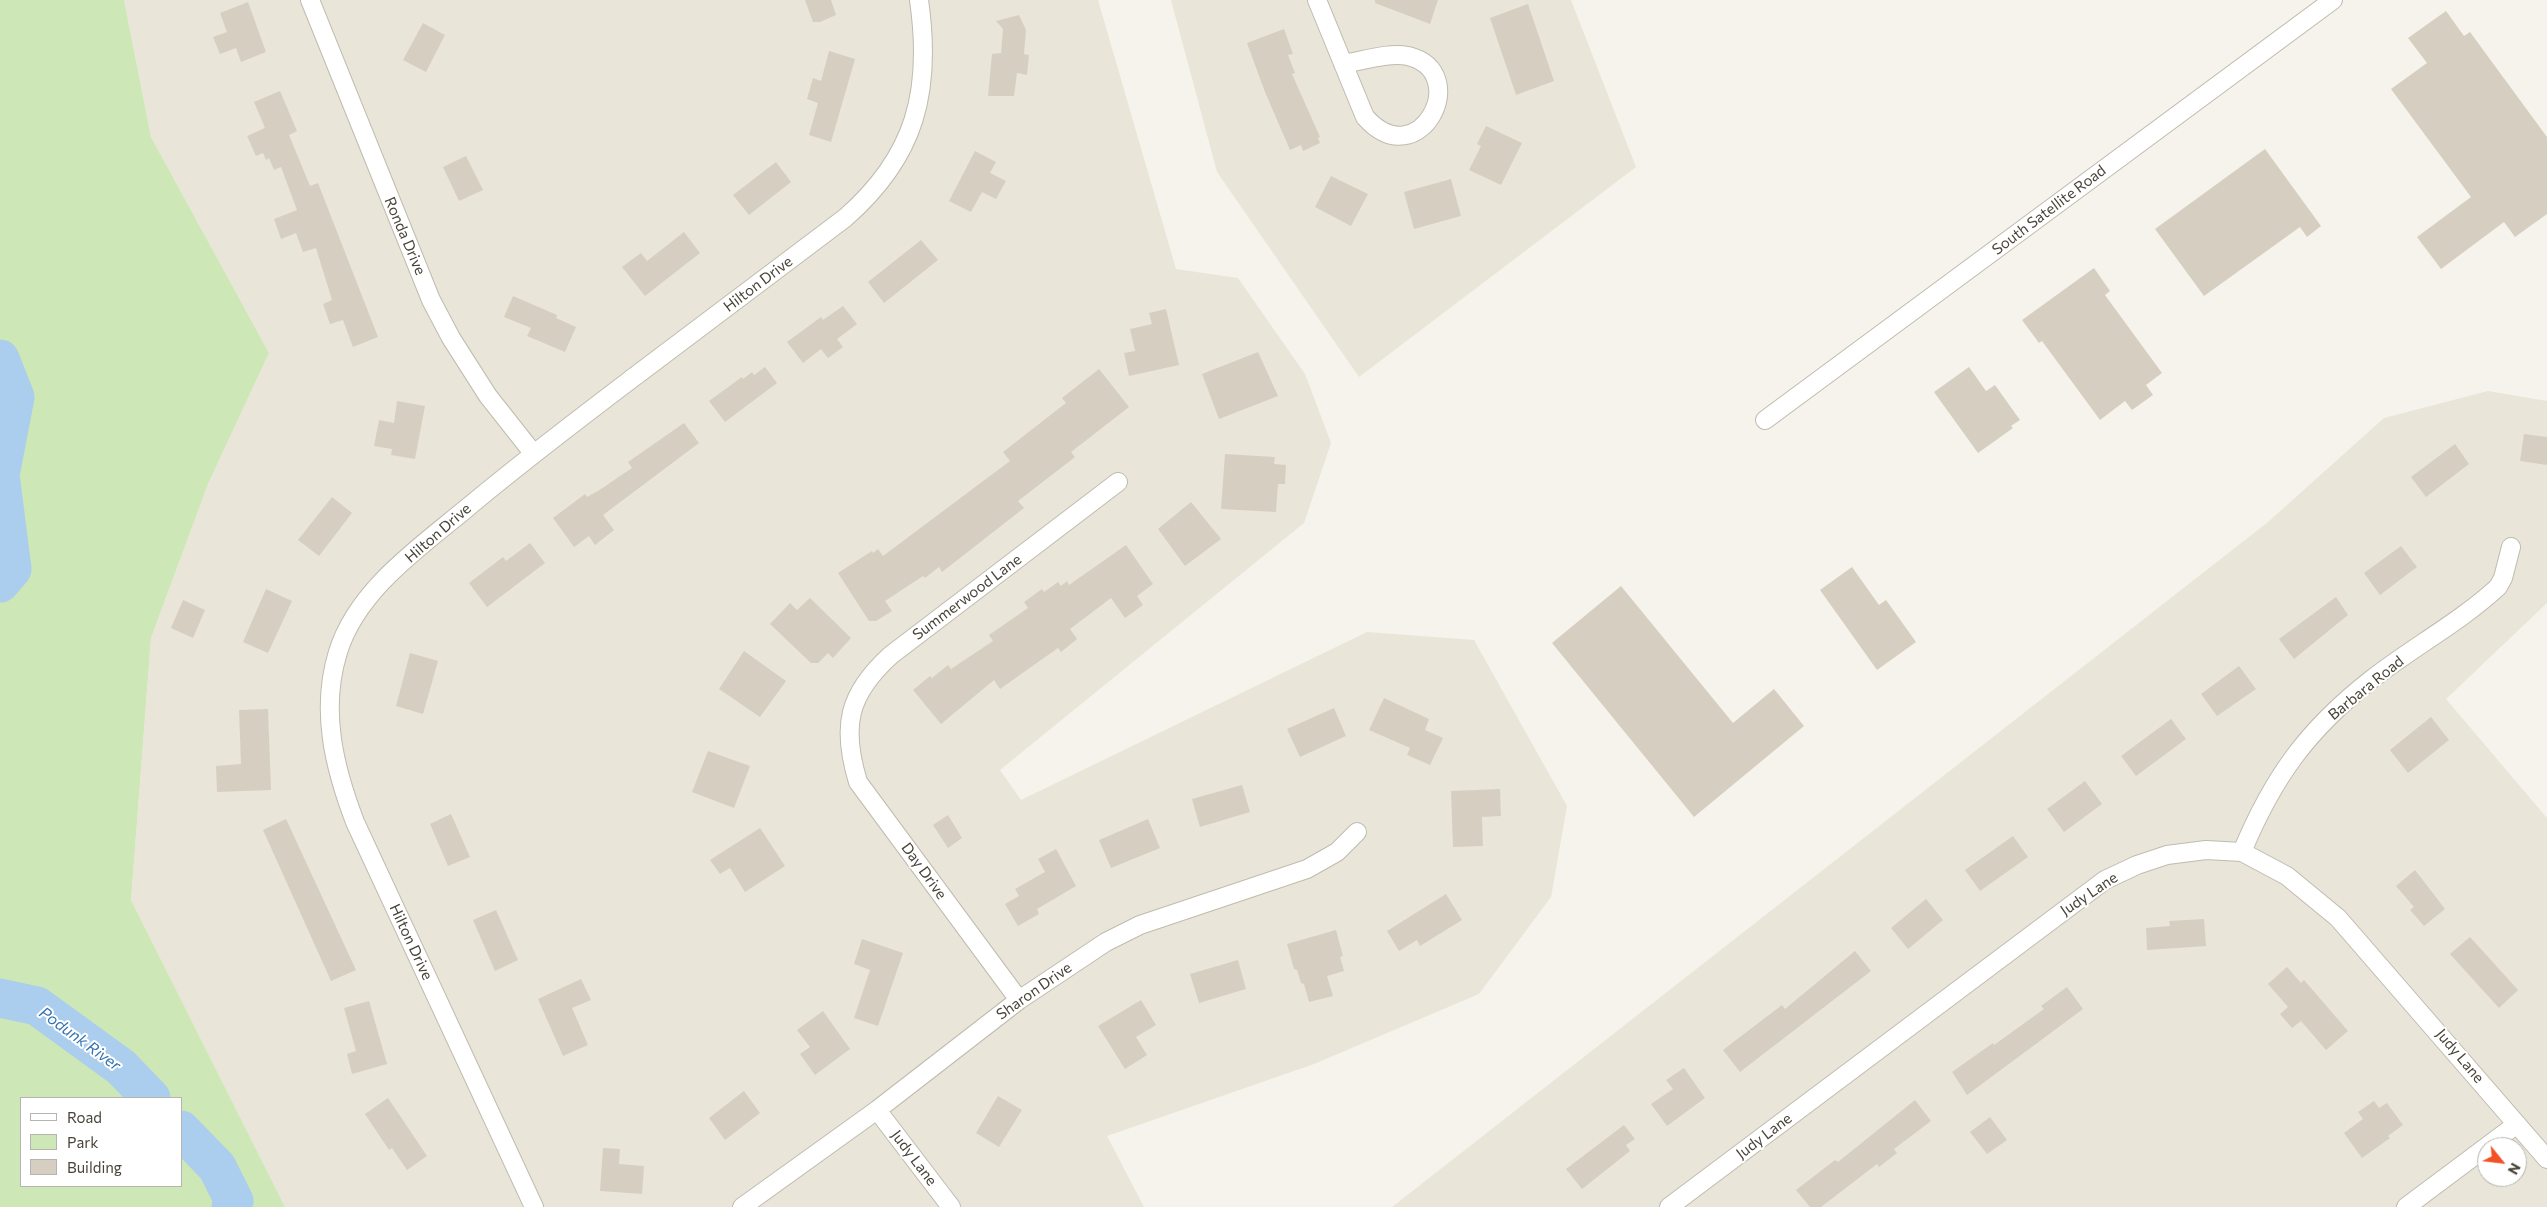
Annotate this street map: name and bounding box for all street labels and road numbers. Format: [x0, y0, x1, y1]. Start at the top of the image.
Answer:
street label: South Satellite Road [1989, 161, 2109, 259]
street label: Ronda Drive [381, 194, 429, 278]
street label: Hilton Drive [720, 252, 796, 316]
street label: Hilton Drive [401, 499, 475, 567]
street label: Summerwood Lane [909, 550, 1025, 644]
street label: Barbara Road [2325, 652, 2407, 724]
street label: Day Drive [897, 839, 951, 903]
street label: Judy Lane [2057, 868, 2121, 920]
street label: Hilton Drive [386, 901, 436, 983]
street label: Sharon Drive [993, 958, 1075, 1024]
street label: Judy Lane [2432, 1025, 2488, 1087]
street label: Judy Lane [1733, 1109, 1795, 1163]
street label: Judy Lane [887, 1127, 941, 1189]

